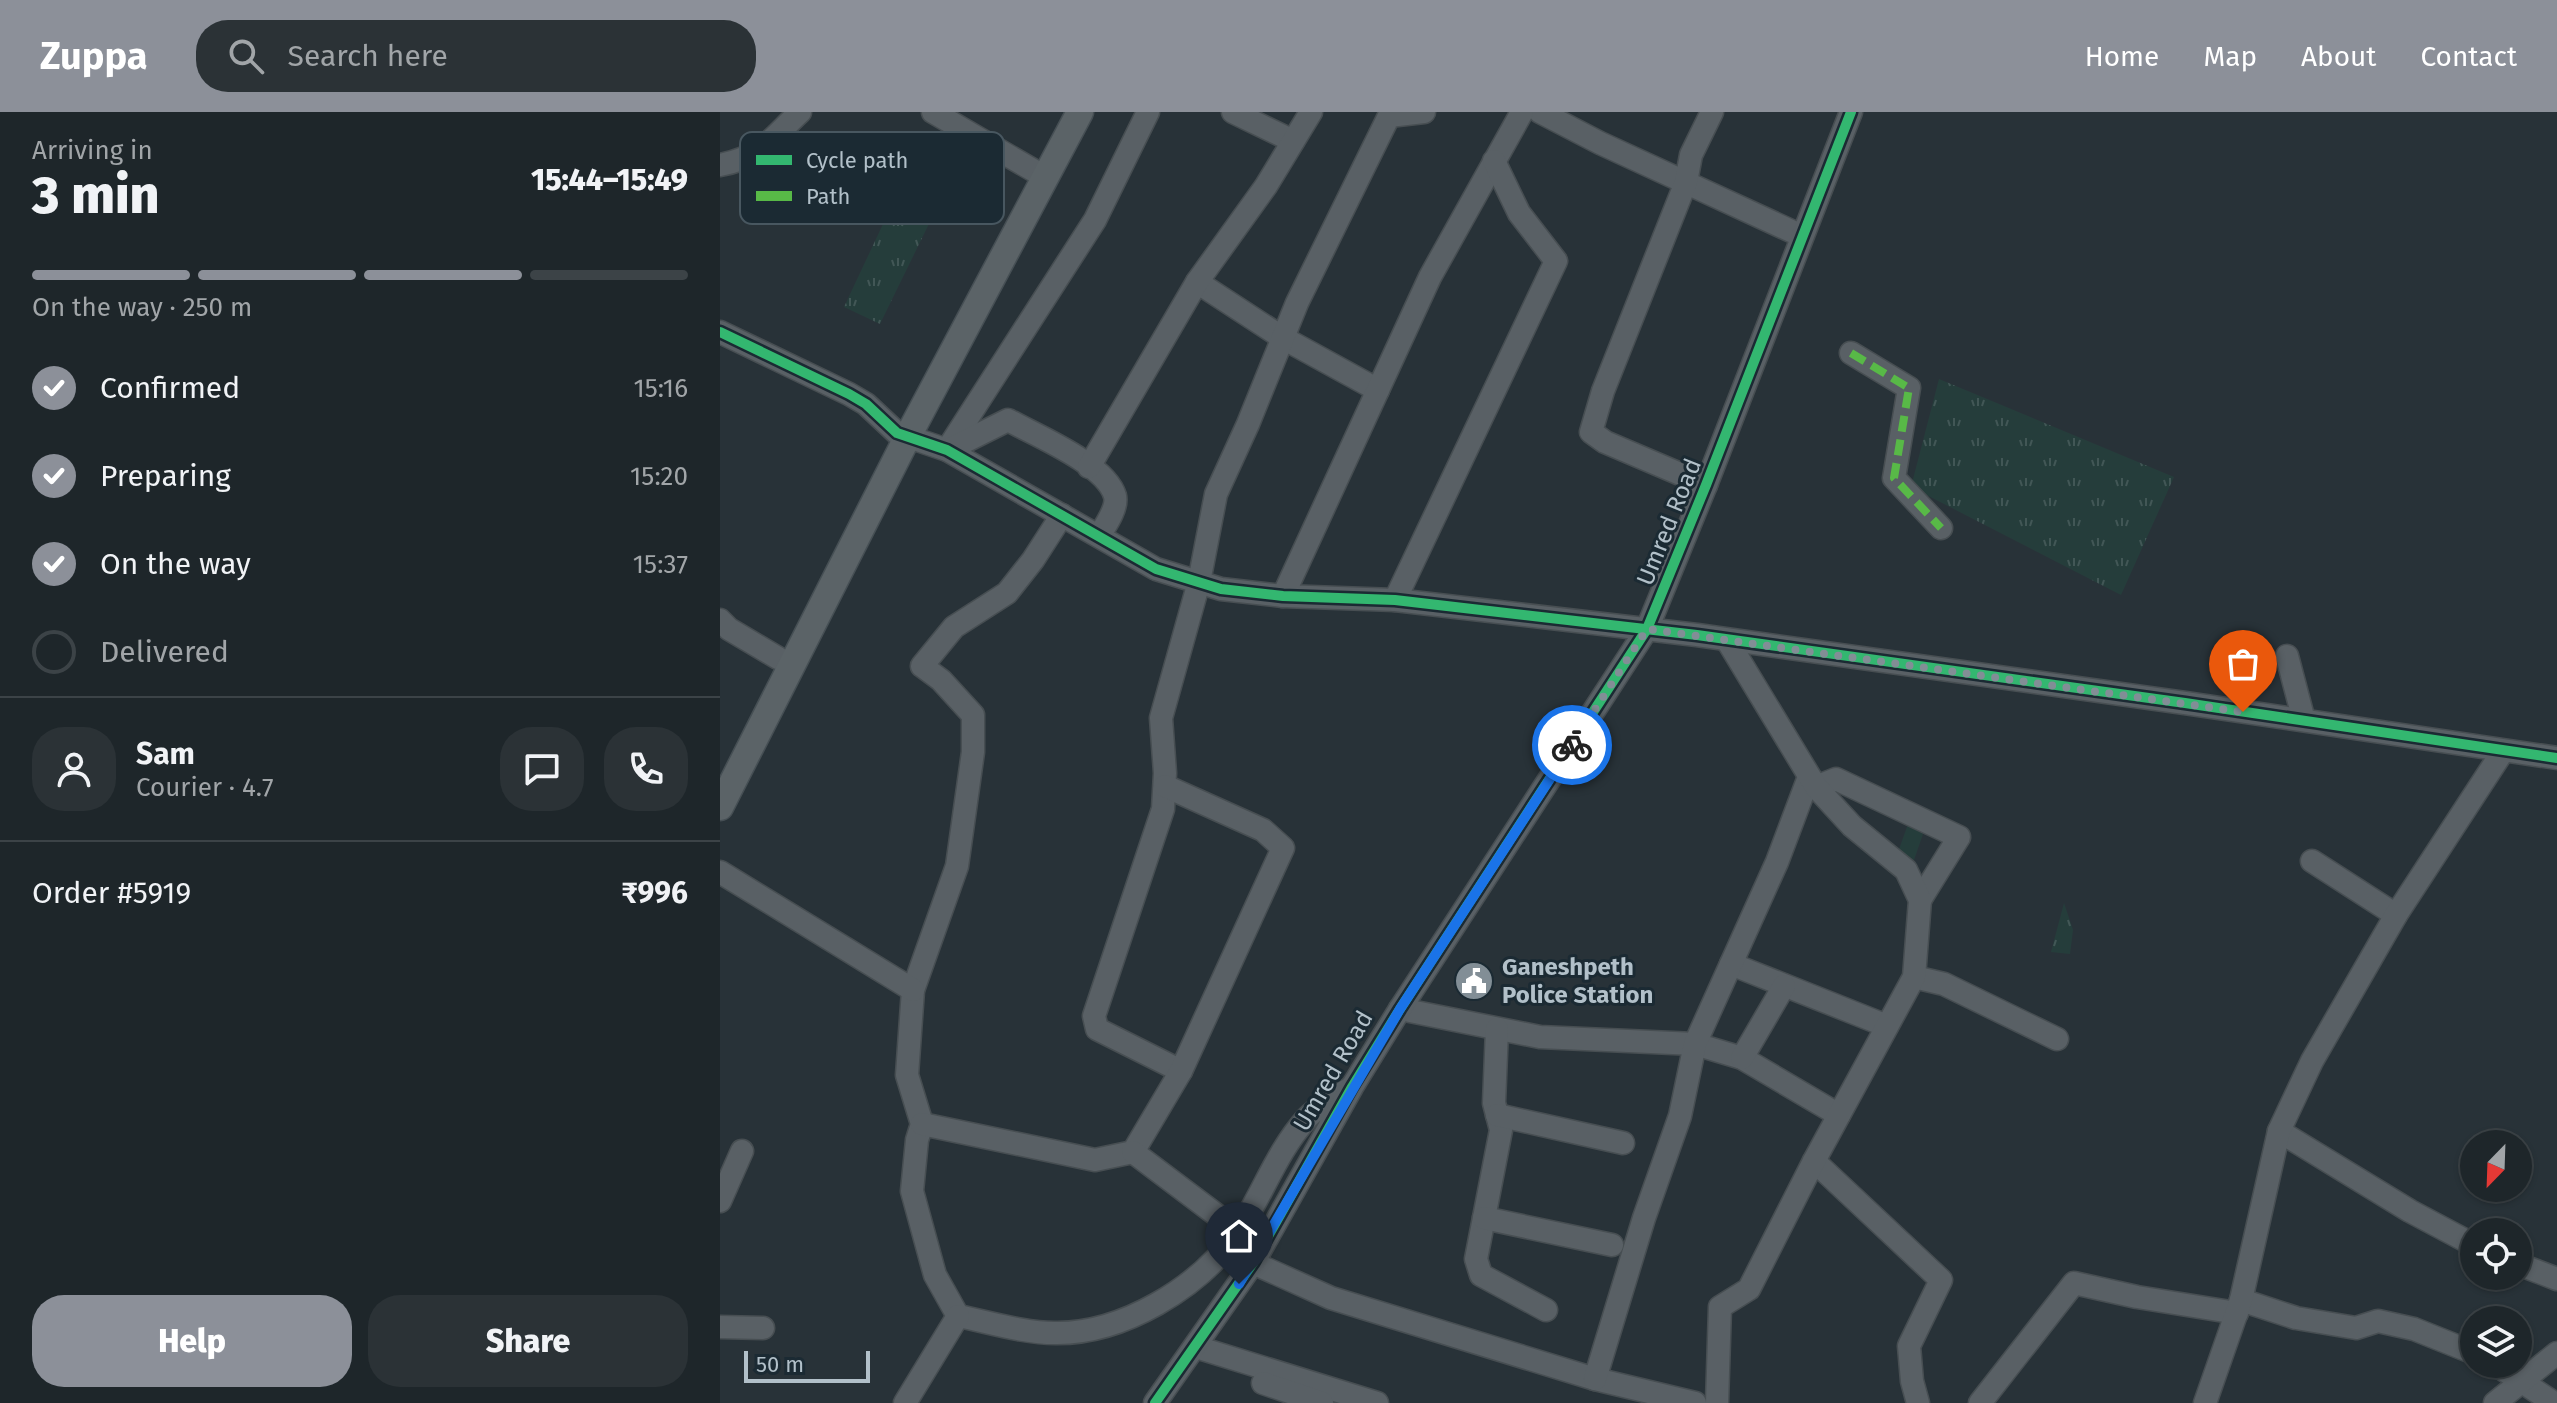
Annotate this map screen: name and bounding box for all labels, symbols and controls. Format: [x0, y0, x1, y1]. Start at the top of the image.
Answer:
search box [196, 20, 756, 92]
text: Zuppa [40, 33, 148, 79]
icon: search [224, 34, 268, 78]
text: Search here [288, 38, 448, 74]
text: Home [2085, 40, 2159, 73]
text: Map [2203, 40, 2257, 73]
text: About [2301, 40, 2376, 73]
text: Contact [2420, 40, 2517, 73]
legend [740, 132, 1004, 224]
text: Arriving in [32, 135, 153, 166]
text: Cycle path [806, 147, 908, 174]
text: 15:44–15:49 [531, 162, 688, 198]
text: 3 min [32, 164, 160, 227]
text: Path [806, 183, 850, 210]
text: On the way · 250 m [32, 292, 252, 323]
icon: check [32, 366, 76, 410]
text: Confirmed [100, 370, 240, 406]
text: 15:16 [633, 373, 688, 404]
icon: check [32, 454, 76, 498]
street label: Umred Road [1631, 455, 1707, 589]
text: Preparing [100, 458, 231, 494]
text: 15:20 [630, 461, 688, 492]
icon: check [32, 542, 76, 586]
text: On the way [100, 546, 251, 582]
text: 15:37 [633, 549, 688, 580]
pin [2209, 630, 2277, 712]
text: Delivered [100, 634, 229, 670]
icon: bag [2221, 642, 2265, 686]
courier [1532, 705, 1612, 785]
icon: bike [1550, 723, 1594, 767]
button: person [32, 727, 116, 811]
button: chat [500, 727, 584, 811]
button: phone [604, 727, 688, 811]
text: Sam [136, 736, 195, 772]
text: Courier · 4.7 [136, 772, 274, 803]
text: Order #5919 [32, 875, 191, 911]
text: ₹996 [621, 875, 688, 911]
place label: Ganeshpeth Police Station [1502, 953, 1653, 1009]
public building icon: Ganeshpeth Police Station [1453, 960, 1495, 1002]
street label: Umred Road [1287, 1006, 1379, 1136]
north arrow [2460, 1130, 2532, 1202]
map controls [2460, 1130, 2532, 1378]
pin [1205, 1202, 1273, 1284]
icon: home [1217, 1214, 1261, 1258]
button: locate [2460, 1218, 2532, 1290]
button: Help [32, 1295, 352, 1387]
button: Share [368, 1295, 688, 1387]
button: layers [2460, 1306, 2532, 1378]
scale bar [744, 1347, 870, 1383]
text: 50 m [756, 1351, 804, 1378]

